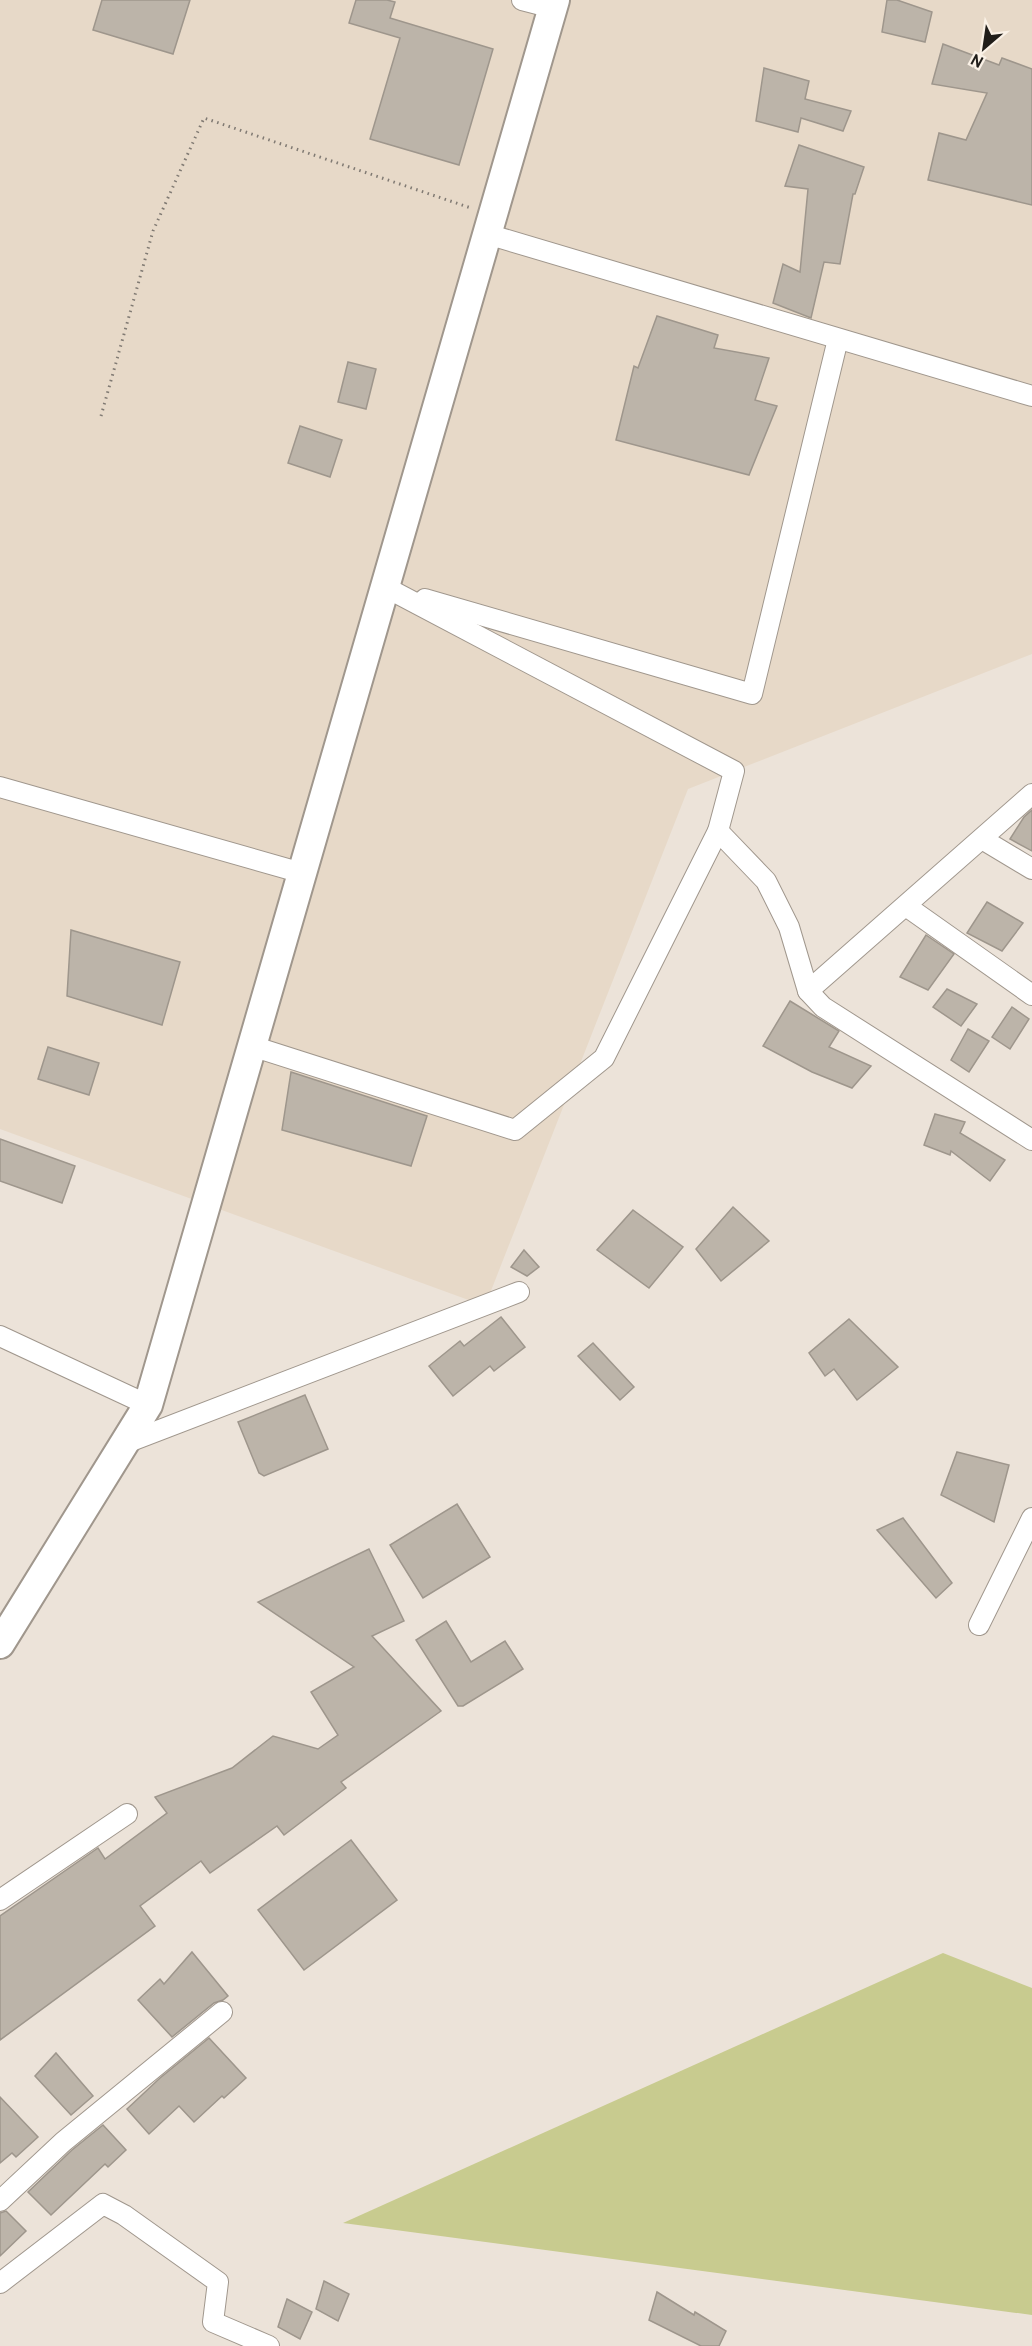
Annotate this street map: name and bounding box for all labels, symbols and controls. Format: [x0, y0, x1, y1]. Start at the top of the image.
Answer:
north arrow [954, 18, 1014, 78]
text: N [968, 48, 988, 71]

